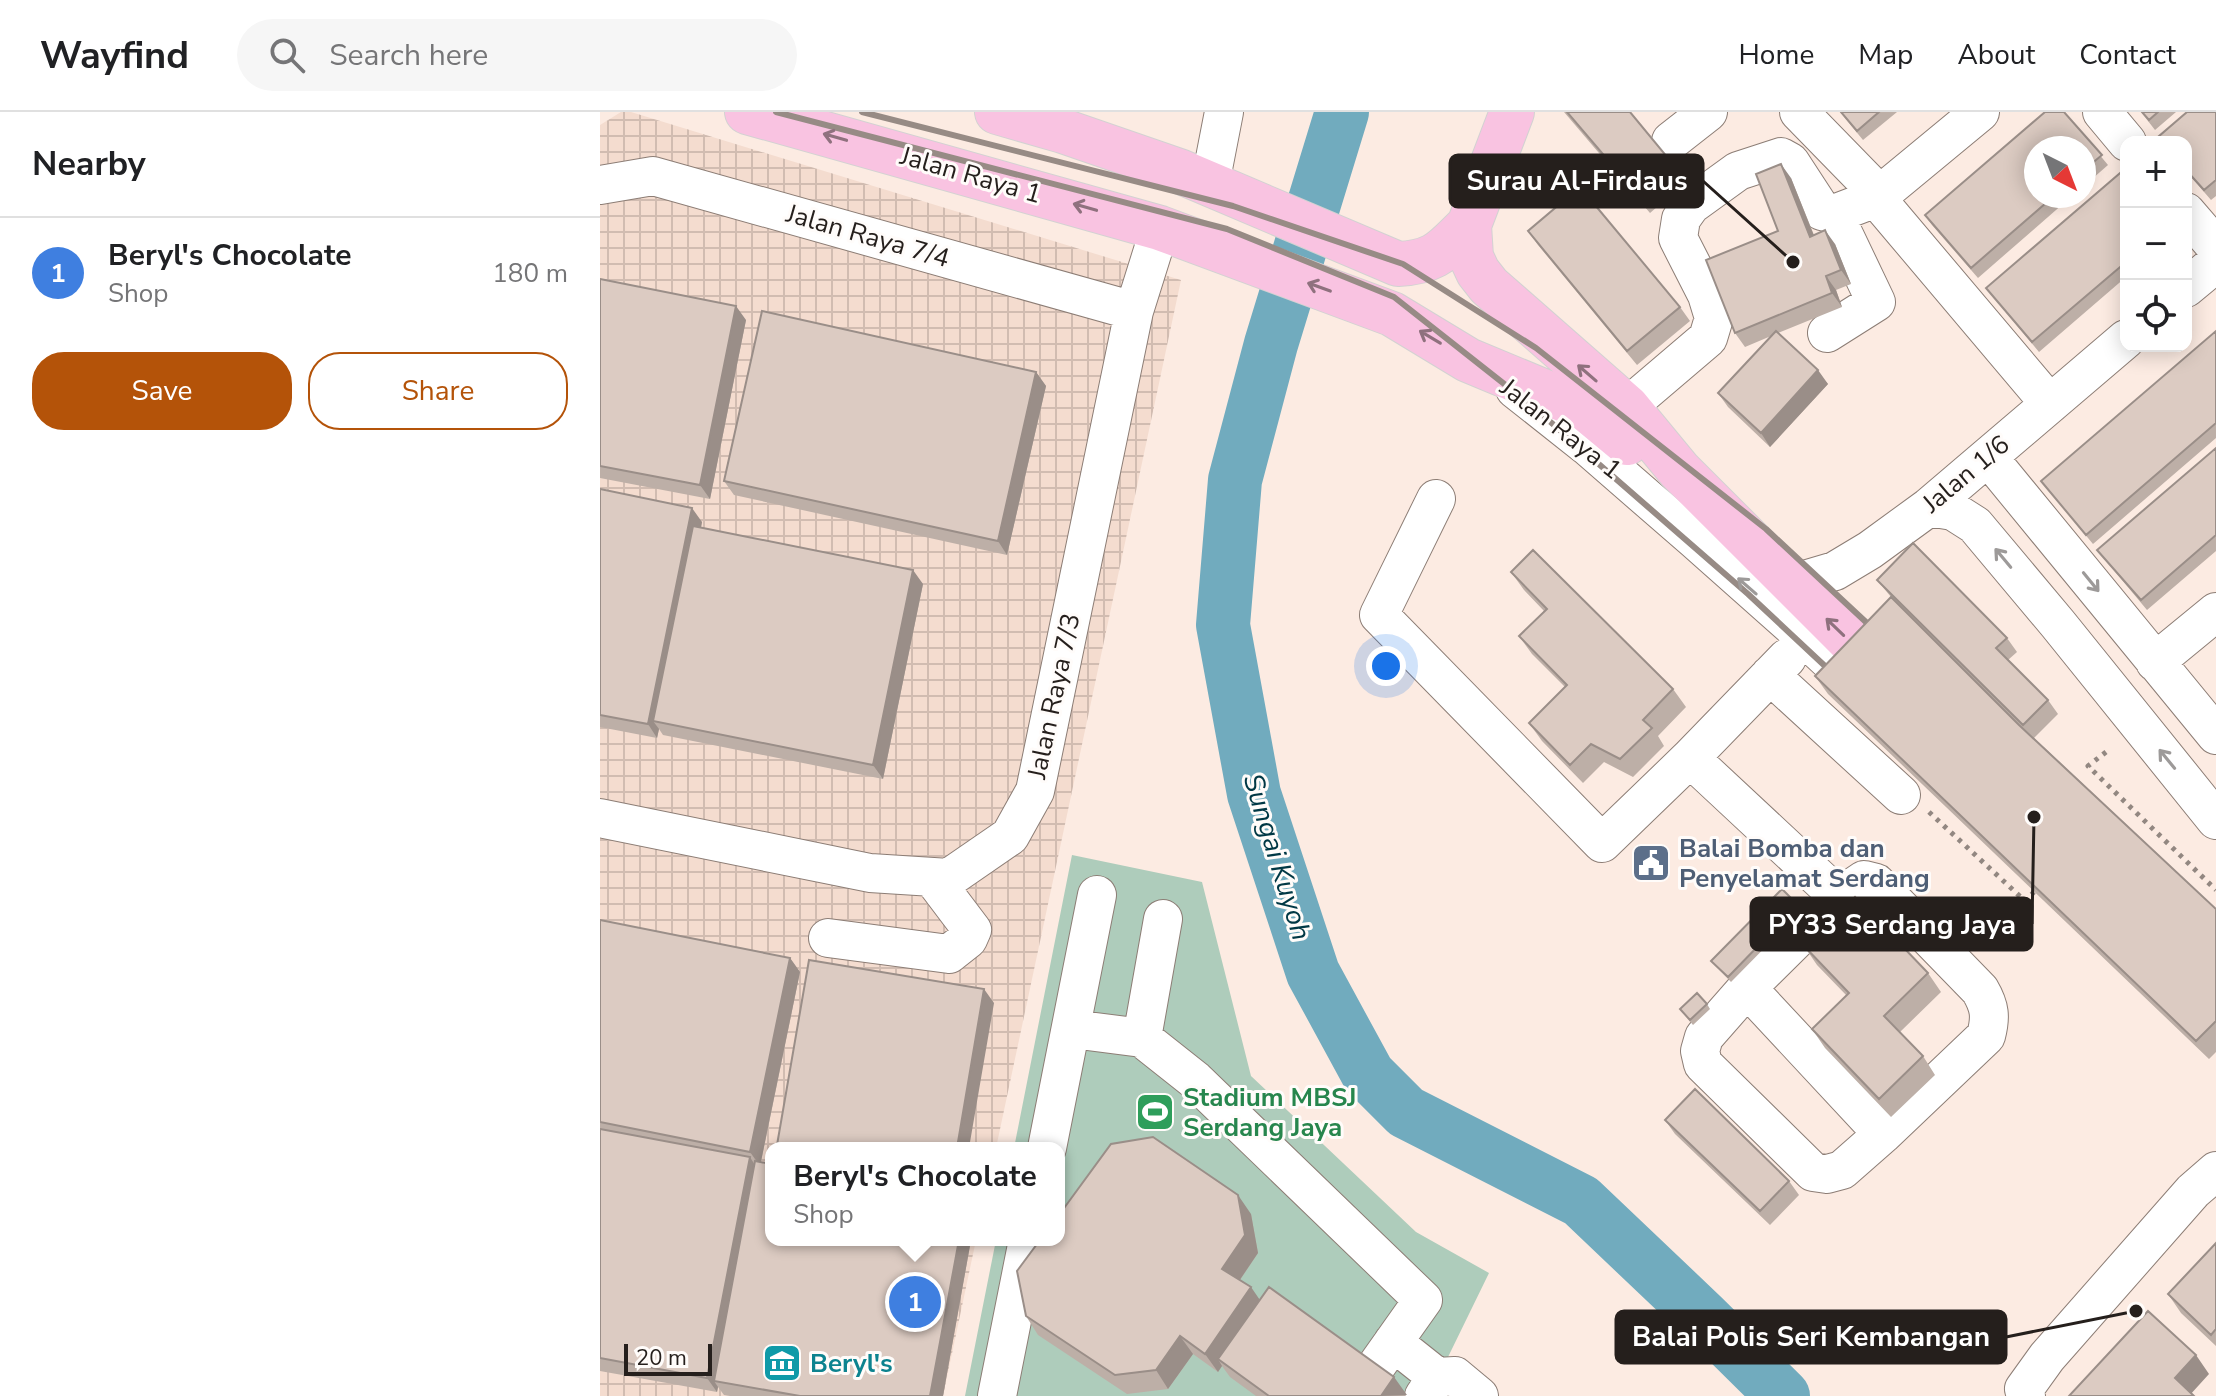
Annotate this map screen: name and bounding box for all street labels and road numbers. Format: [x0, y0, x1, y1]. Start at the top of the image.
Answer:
street label: Jalan Raya 1 [895, 138, 1046, 212]
street label: Jalan Raya 7/4 [781, 196, 954, 276]
street label: Jalan Raya 1 [1492, 370, 1629, 488]
street label: Jalan 1/6 [1914, 427, 2017, 521]
street label: Jalan Raya 7/3 [1019, 610, 1089, 783]

